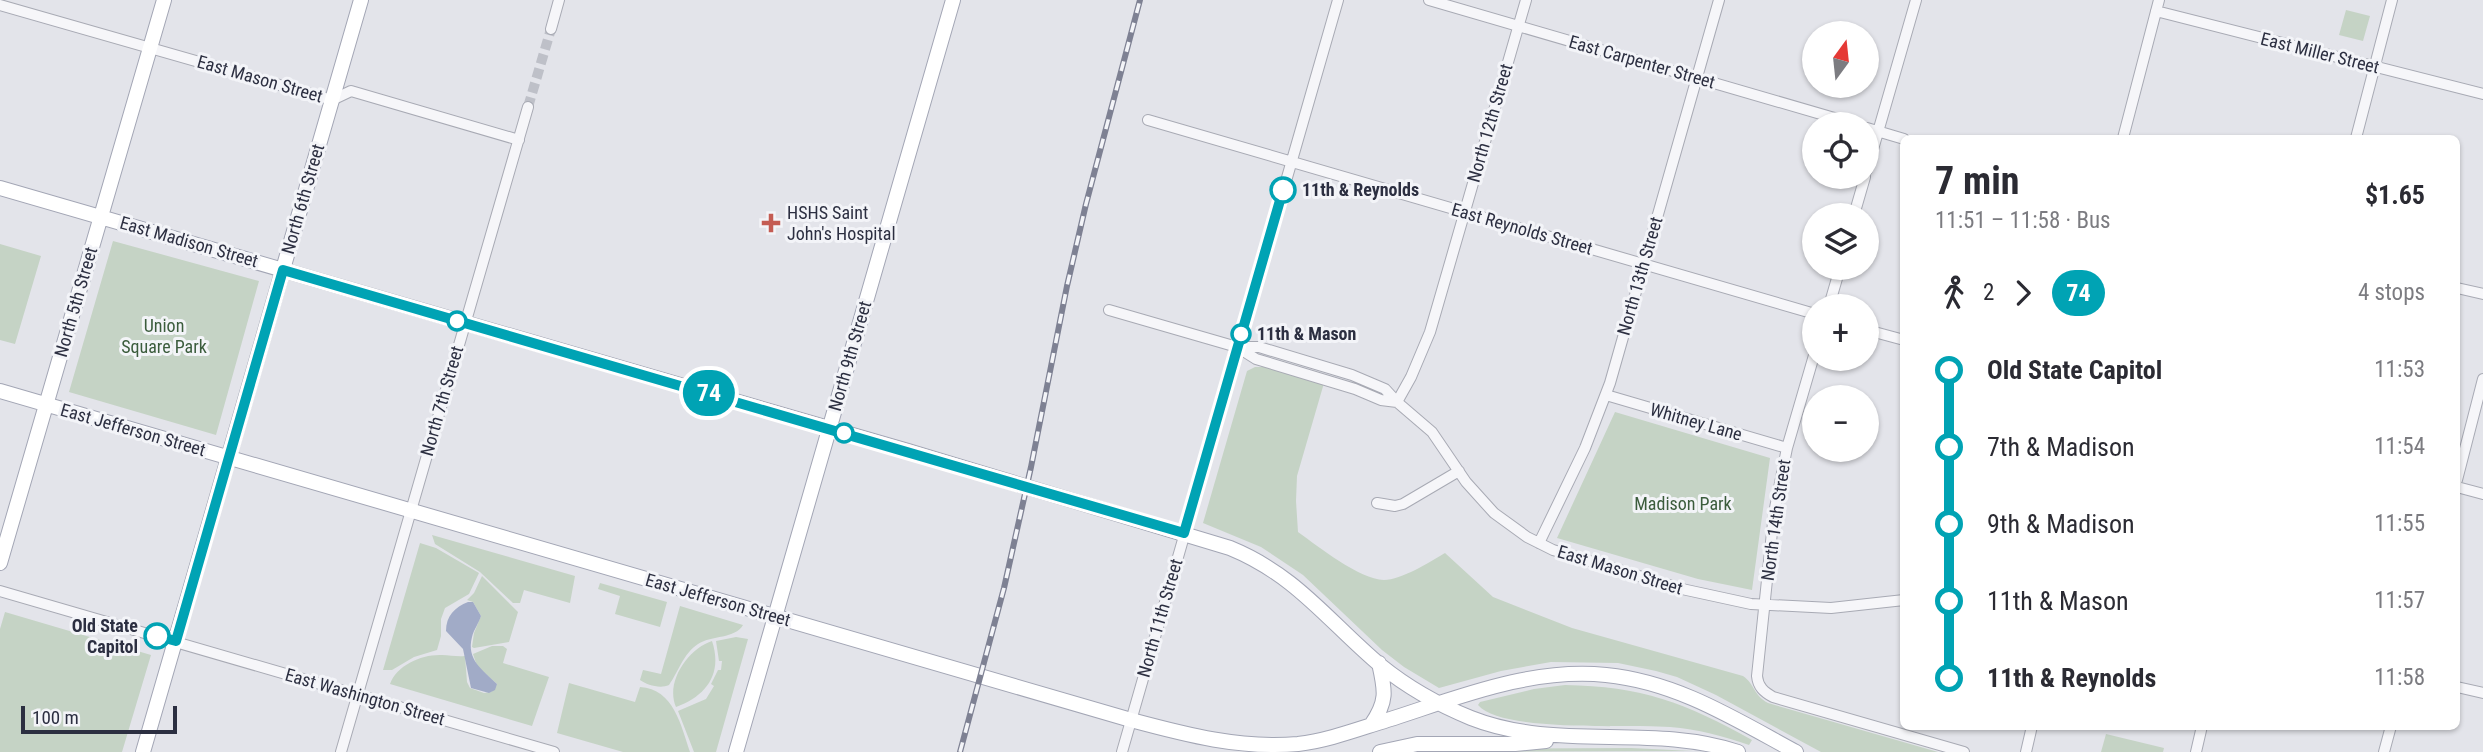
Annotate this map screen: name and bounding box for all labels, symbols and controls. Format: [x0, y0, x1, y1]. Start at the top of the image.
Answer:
north arrow [1802, 21, 1880, 98]
map controls [1802, 21, 1879, 462]
street label: East Miller Street [2259, 28, 2382, 77]
street label: East Carpenter Street [1567, 31, 1718, 92]
street label: East Mason Street [195, 51, 325, 106]
street label: North 12th Street [1463, 61, 1516, 185]
button: locate [1802, 112, 1879, 189]
street label: North 6th Street [277, 141, 328, 256]
text: 7 min [1935, 159, 2019, 203]
marker: 11th & Reynolds [1270, 177, 1296, 203]
place label: 11th & Reynolds [1302, 179, 1419, 200]
text: $1.65 [2365, 180, 2425, 210]
street label: East Reynolds Street [1449, 198, 1595, 259]
place label: HSHS Saint John's Hospital [787, 202, 896, 244]
button: layers [1802, 203, 1879, 280]
text: 11:51 – 11:58 · Bus [1935, 207, 2111, 234]
street label: East Madison Street [118, 212, 261, 271]
marker: HSHS Saint John's Hospital [761, 213, 781, 233]
street label: North 13th Street [1613, 214, 1666, 338]
street label: North 5th Street [50, 244, 101, 359]
icon: walk [1935, 274, 1973, 312]
icon: forward [2004, 274, 2042, 312]
text: 2 [1983, 279, 1994, 306]
text: 74 [2066, 279, 2091, 307]
text: 4 stops [2358, 279, 2425, 306]
button: + [1802, 294, 1879, 371]
street label: North 9th Street [824, 298, 875, 413]
unlabelled marker [447, 311, 467, 331]
park label: Union Square Park [121, 315, 207, 357]
place label: 11th & Mason [1257, 323, 1356, 344]
marker: 11th & Mason [1231, 324, 1251, 344]
street label: North 7th Street [416, 343, 467, 458]
text: Old State Capitol [1987, 355, 2162, 385]
text: 11:53 [2374, 356, 2425, 383]
line badge: 74 [678, 370, 740, 416]
text: 74 [697, 379, 721, 407]
button: − [1802, 385, 1879, 462]
street label: Whitney Lane [1648, 398, 1745, 445]
street label: East Jefferson Street [58, 399, 208, 460]
unlabelled marker [834, 423, 854, 443]
text: 7th & Madison [1987, 432, 2135, 462]
text: 11:54 [2374, 433, 2425, 460]
street label: North 14th Street [1757, 458, 1794, 582]
park label: Madison Park [1634, 493, 1732, 514]
text: 9th & Madison [1987, 509, 2135, 539]
text: 11:55 [2374, 510, 2425, 537]
street label: East Mason Street [1555, 541, 1685, 599]
street label: North 11th Street [1133, 556, 1186, 680]
street label: East Jefferson Street [643, 569, 793, 630]
text: 11th & Mason [1987, 586, 2129, 616]
text: 11:57 [2374, 587, 2425, 614]
place label: Old State Capitol [72, 615, 138, 657]
marker: Old State Capitol [144, 623, 170, 649]
text: 11th & Reynolds [1987, 663, 2156, 693]
street label: East Washington Street [283, 664, 447, 729]
text: 11:58 [2374, 664, 2425, 691]
scale bar [21, 703, 177, 735]
text: 100 m [32, 706, 79, 729]

